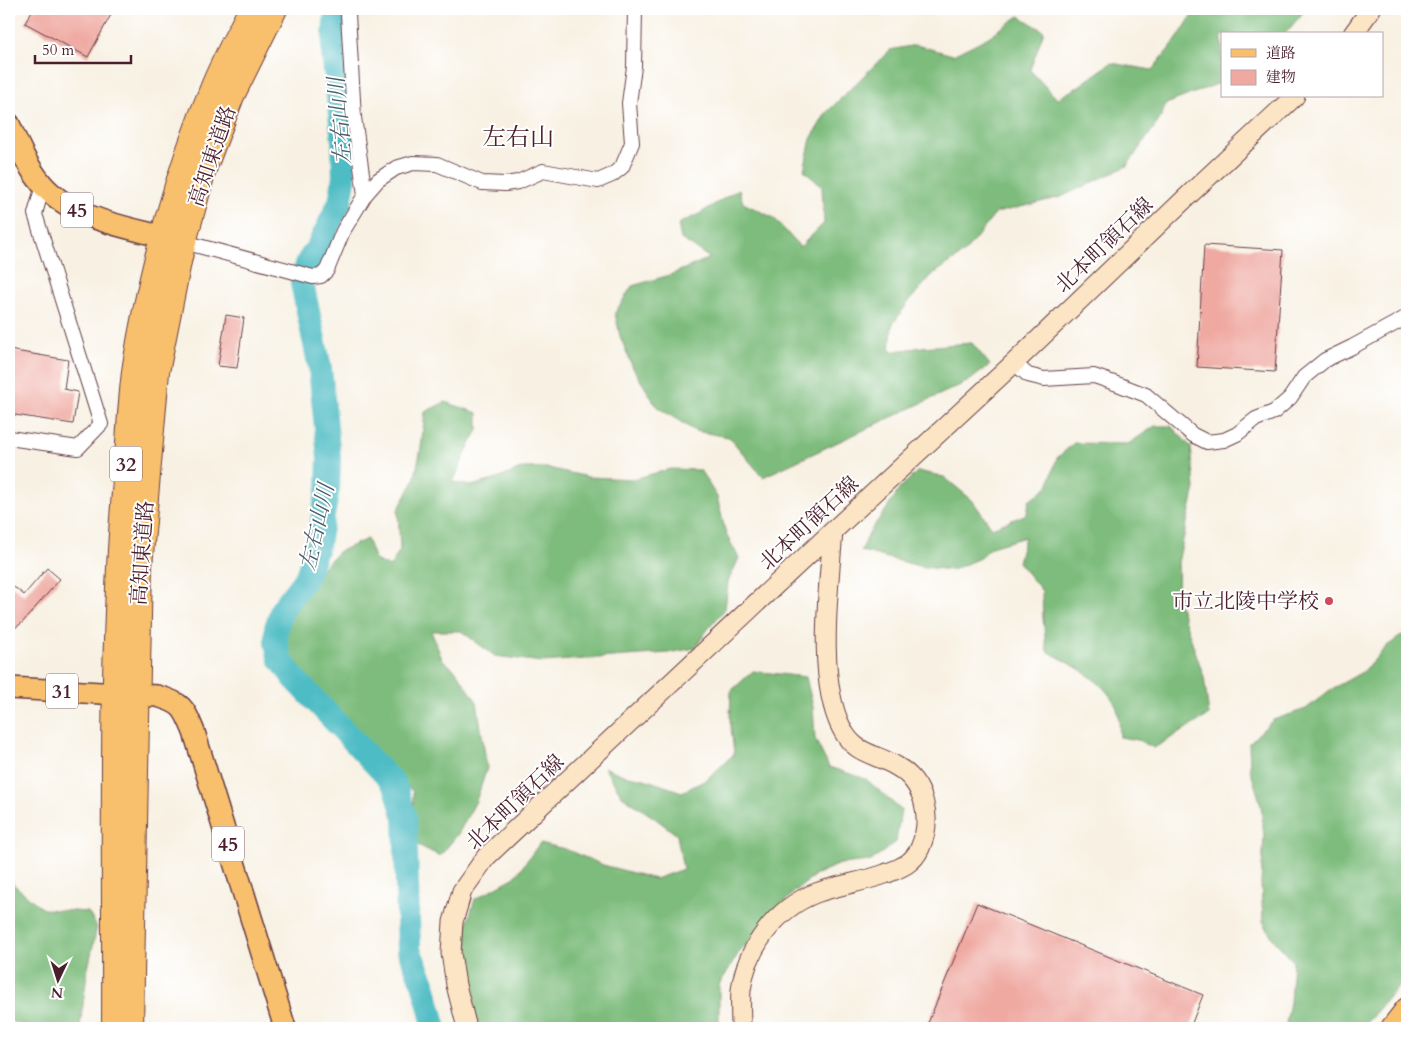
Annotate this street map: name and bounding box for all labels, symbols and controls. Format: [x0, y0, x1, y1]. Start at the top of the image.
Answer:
scale bar [35, 32, 131, 64]
legend [1221, 32, 1384, 98]
text: 50 m [42, 40, 74, 60]
text: 道路 [1266, 43, 1296, 63]
text: 建物 [1266, 67, 1296, 87]
water label: 左右山川 [321, 74, 359, 166]
street label: 高知東道路 [182, 102, 243, 211]
district label: 左右山 [482, 121, 554, 154]
street label: 北本町領石線 [1049, 191, 1160, 300]
road number: 45 [61, 192, 93, 228]
road number: 32 [110, 446, 142, 482]
street label: 北本町領石線 [753, 470, 865, 577]
water label: 左右山川 [292, 479, 342, 573]
street label: 高知東道路 [124, 500, 161, 606]
place label: 市立北陵中学校 [1172, 587, 1319, 616]
marker: 市立北陵中学校 [1323, 595, 1335, 607]
road number: 31 [46, 674, 78, 708]
street label: 北本町領石線 [460, 748, 571, 857]
road number: 45 [212, 826, 244, 862]
north arrow [32, 954, 82, 1004]
text: N [50, 983, 64, 1002]

